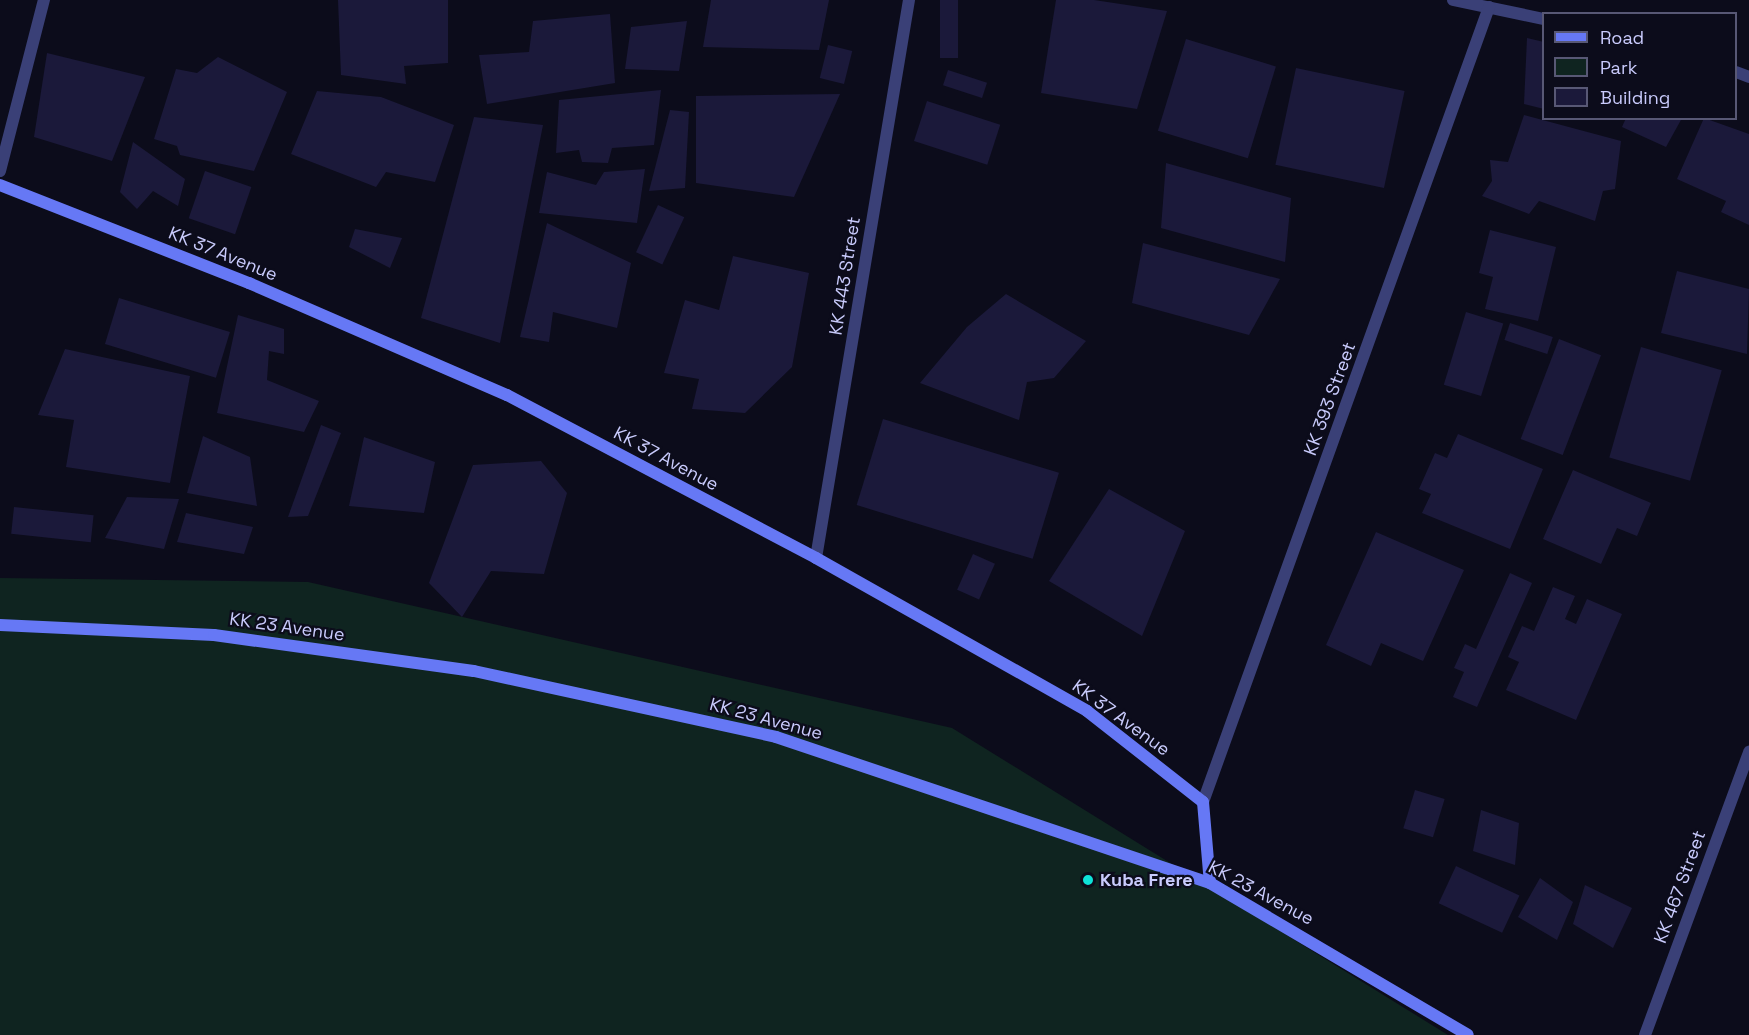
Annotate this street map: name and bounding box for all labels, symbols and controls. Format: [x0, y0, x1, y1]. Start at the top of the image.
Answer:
legend [1542, 12, 1737, 120]
text: Road [1600, 26, 1644, 49]
text: Park [1600, 56, 1637, 79]
text: Building [1600, 86, 1670, 109]
street label: KK 443 Street [825, 215, 865, 337]
street label: KK 37 Avenue [165, 222, 281, 286]
street label: KK 393 Street [1300, 339, 1360, 459]
street label: KK 37 Avenue [610, 422, 722, 496]
street label: KK 23 Avenue [228, 608, 346, 646]
street label: KK 37 Avenue [1068, 675, 1174, 761]
street label: KK 23 Avenue [707, 693, 825, 745]
street label: KK 467 Street [1650, 828, 1710, 946]
street label: KK 23 Avenue [1205, 856, 1317, 930]
place label: Kuba Frere [1100, 869, 1193, 891]
marker: Kuba Frere [1081, 873, 1095, 887]

